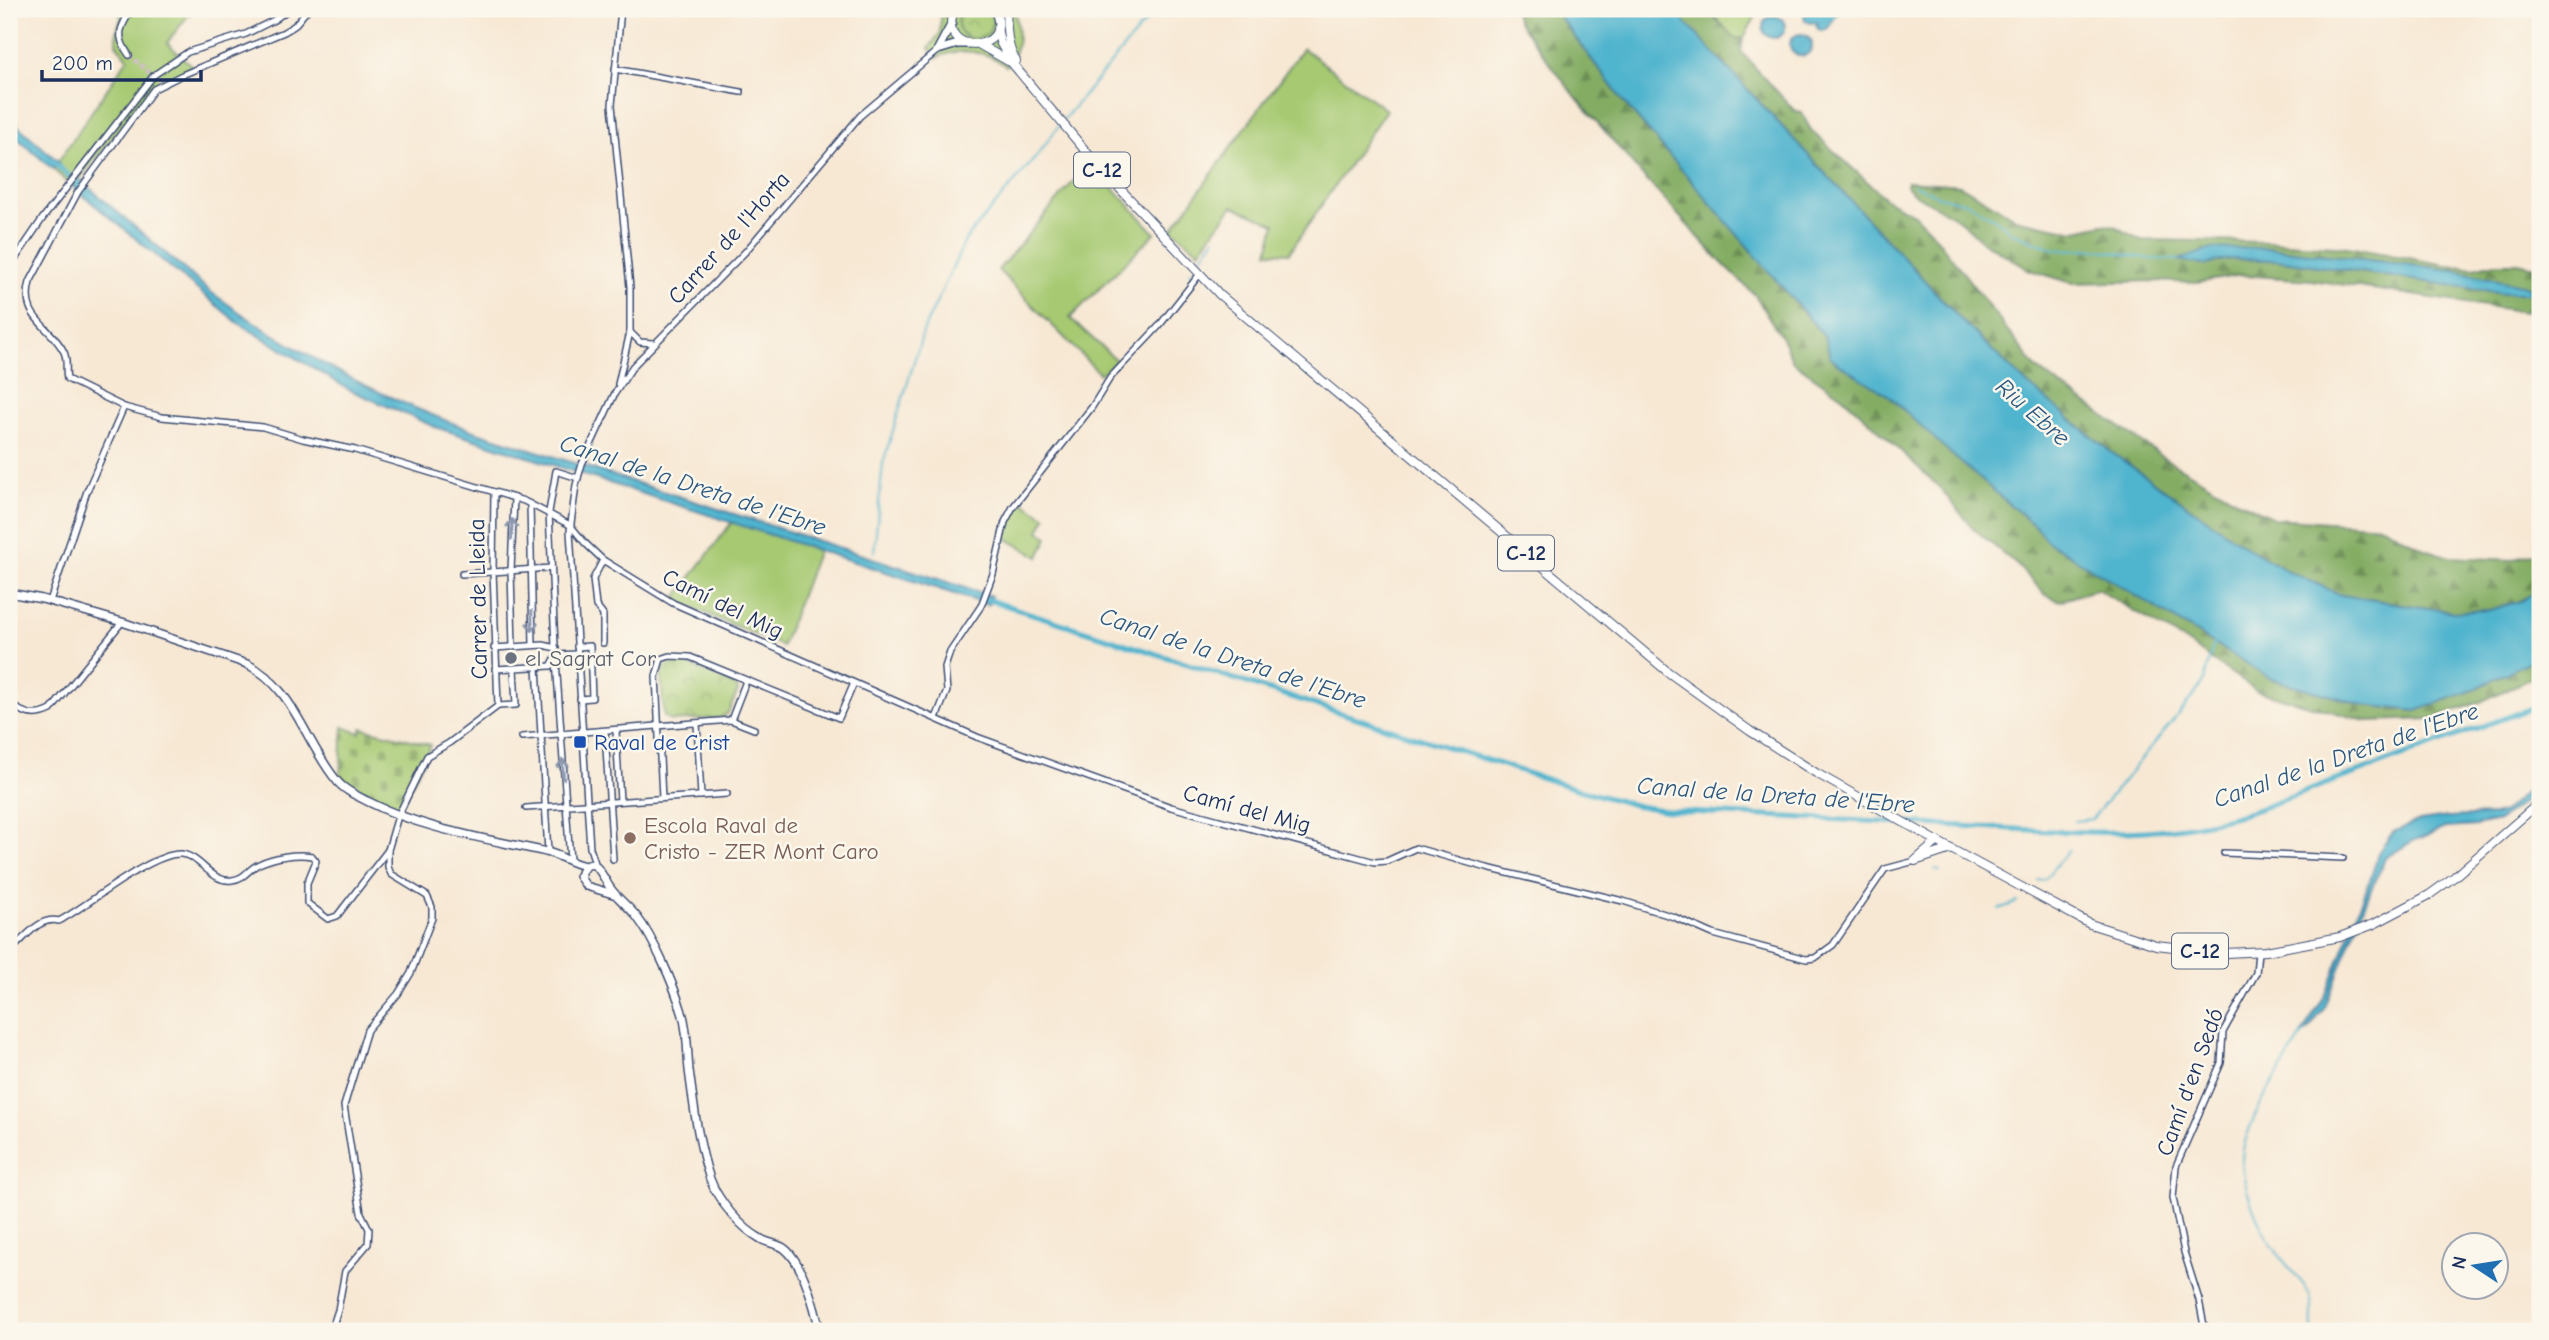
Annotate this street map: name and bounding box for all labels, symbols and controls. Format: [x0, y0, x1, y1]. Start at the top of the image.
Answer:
scale bar [42, 38, 201, 82]
text: 200 m [52, 51, 113, 75]
road number: C-12 [1074, 152, 1130, 188]
street label: Carrer de l'Horta [662, 166, 796, 310]
water label: Riu Ebre [1990, 372, 2076, 452]
water label: Canal de la Dreta de l'Ebre [556, 429, 830, 541]
street label: Carrer de Lleida [463, 518, 493, 680]
one-way arrow [506, 518, 519, 541]
road number: C-12 [1498, 536, 1554, 570]
street label: Camí del Mig [658, 563, 788, 645]
water label: Canal de la Dreta de l'Ebre [1096, 602, 1370, 714]
one-way arrow [526, 609, 539, 632]
place label: el Sagrat Cor [525, 645, 657, 672]
marker: el Sagrat Cor [503, 650, 519, 666]
water label: Canal de la Dreta de l'Ebre [2210, 696, 2482, 814]
place label: Raval de Crist [594, 729, 730, 756]
marker: Raval de Crist [572, 734, 588, 750]
one-way arrow [557, 758, 570, 781]
water label: Canal de la Dreta de l'Ebre [1636, 771, 1916, 819]
street label: Camí del Mig [1180, 779, 1314, 839]
place label: Escola Raval de Cristo - ZER Mont Caro [644, 812, 879, 865]
marker: Escola Raval de Cristo - ZER Mont Caro [622, 830, 638, 846]
road number: C-12 [2172, 934, 2228, 968]
street label: Camí d'en Sedó [2151, 1004, 2229, 1160]
north arrow [2440, 1232, 2510, 1302]
text: N [2447, 1254, 2471, 1271]

